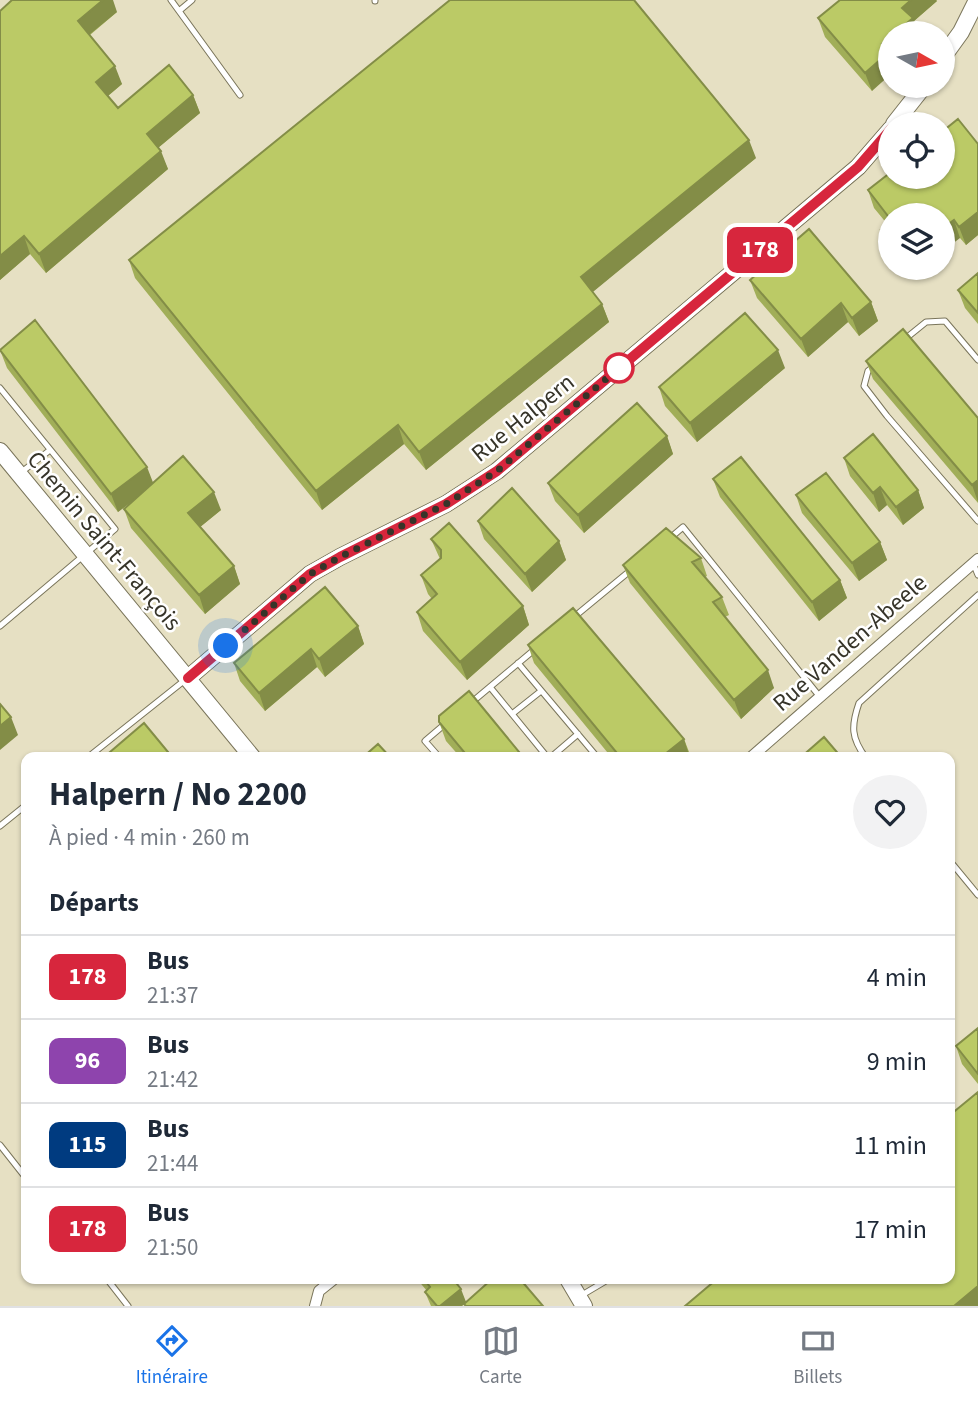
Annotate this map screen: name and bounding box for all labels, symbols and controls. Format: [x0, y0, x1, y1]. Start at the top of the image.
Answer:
north arrow [878, 21, 956, 98]
map controls [878, 21, 955, 280]
button: locate [878, 112, 955, 189]
button: layers [878, 203, 955, 280]
line badge: 178 [720, 227, 800, 273]
text: 178 [741, 232, 779, 267]
unlabelled marker [604, 353, 634, 383]
street label: Rue Halpern [464, 365, 582, 471]
street label: Chemin Saint-François [18, 444, 190, 638]
street label: Rue Vanden-Abeele [765, 566, 935, 720]
your location [208, 628, 243, 663]
text: Halpern / No 2200 [49, 771, 307, 818]
button: heart [853, 775, 927, 849]
text: À pied · 4 min · 260 m [49, 821, 250, 854]
text: Départs [49, 884, 139, 921]
text: Bus [147, 942, 189, 979]
text: 178 [68, 959, 107, 994]
text: 4 min [867, 959, 927, 996]
text: 21:37 [147, 979, 198, 1012]
text: Bus [147, 1026, 189, 1063]
text: 96 [75, 1043, 100, 1078]
text: 9 min [867, 1043, 927, 1080]
text: 21:42 [147, 1063, 198, 1096]
text: Bus [147, 1110, 189, 1147]
text: 115 [68, 1127, 107, 1162]
text: 11 min [854, 1127, 927, 1164]
text: 21:44 [147, 1147, 198, 1180]
text: Bus [147, 1194, 189, 1231]
text: 178 [68, 1211, 107, 1246]
text: 17 min [854, 1211, 927, 1248]
text: 21:50 [147, 1231, 198, 1264]
tab: Itinéraire [136, 1322, 208, 1391]
tab: Carte [479, 1322, 522, 1391]
tab: Billets [793, 1322, 842, 1391]

